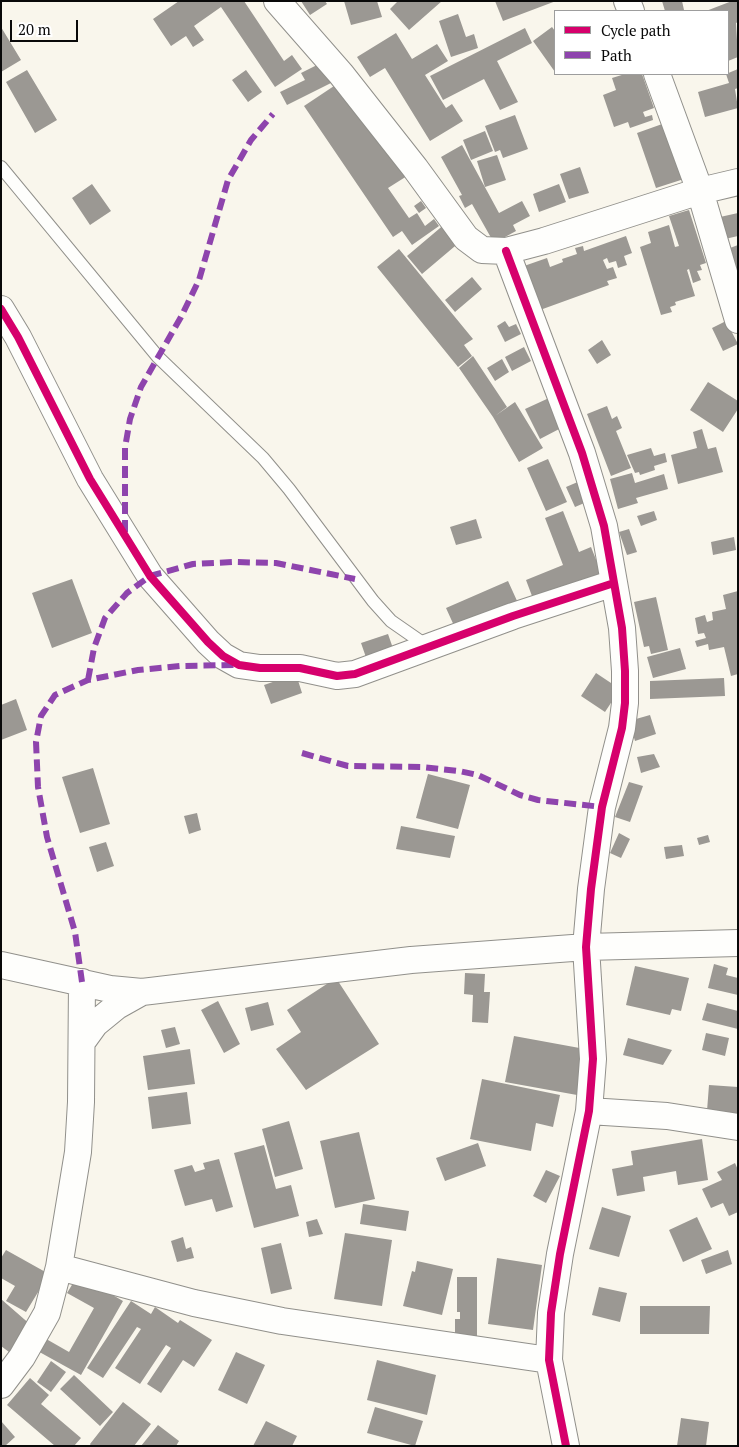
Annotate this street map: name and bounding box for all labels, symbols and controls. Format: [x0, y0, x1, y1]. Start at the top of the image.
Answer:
scale bar [12, 10, 80, 42]
legend [554, 10, 729, 75]
text: 20 m [18, 19, 51, 39]
text: Cycle path [601, 20, 671, 40]
text: Path [601, 45, 632, 65]

